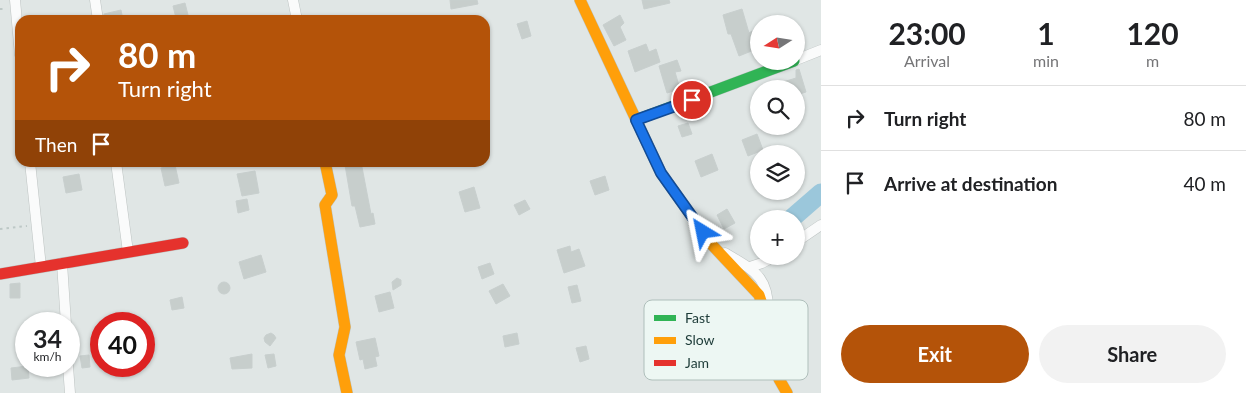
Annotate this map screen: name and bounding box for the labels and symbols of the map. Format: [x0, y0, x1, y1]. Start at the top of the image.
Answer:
north arrow [750, 15, 805, 70]
pin [671, 79, 713, 121]
position arrow [676, 205, 728, 257]
legend [644, 300, 808, 380]
text: Fast [685, 309, 710, 326]
speed limit sign: 40 [90, 312, 155, 377]
text: Slow [685, 331, 715, 348]
text: Jam [685, 354, 709, 371]

